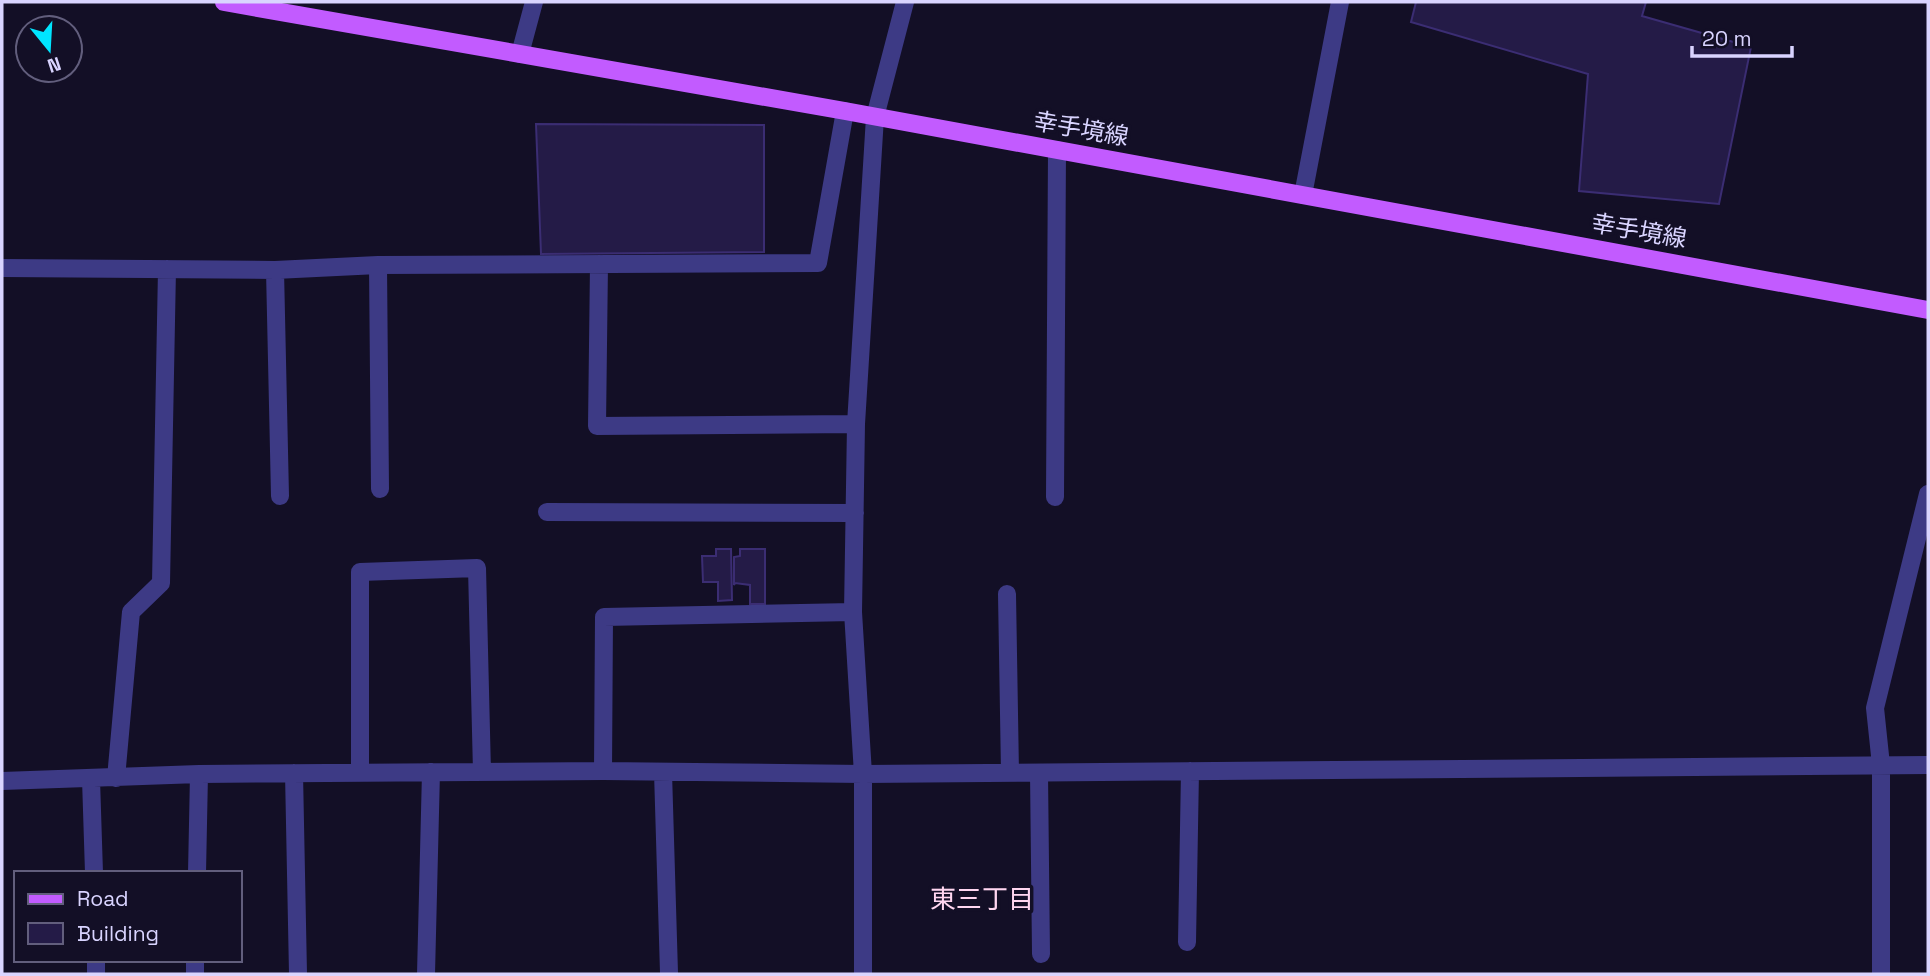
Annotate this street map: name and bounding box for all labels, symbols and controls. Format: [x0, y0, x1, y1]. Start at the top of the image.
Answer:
north arrow [14, 14, 84, 84]
scale bar [1692, 14, 1792, 58]
text: 20 m [1702, 25, 1752, 52]
text: N [44, 51, 64, 79]
street label: 幸手境線 [1031, 105, 1131, 152]
street label: 幸手境線 [1589, 207, 1689, 254]
legend [14, 871, 242, 962]
district label: 東三丁目 [930, 882, 1034, 916]
text: Road [77, 885, 129, 912]
text: Building [77, 920, 159, 947]

